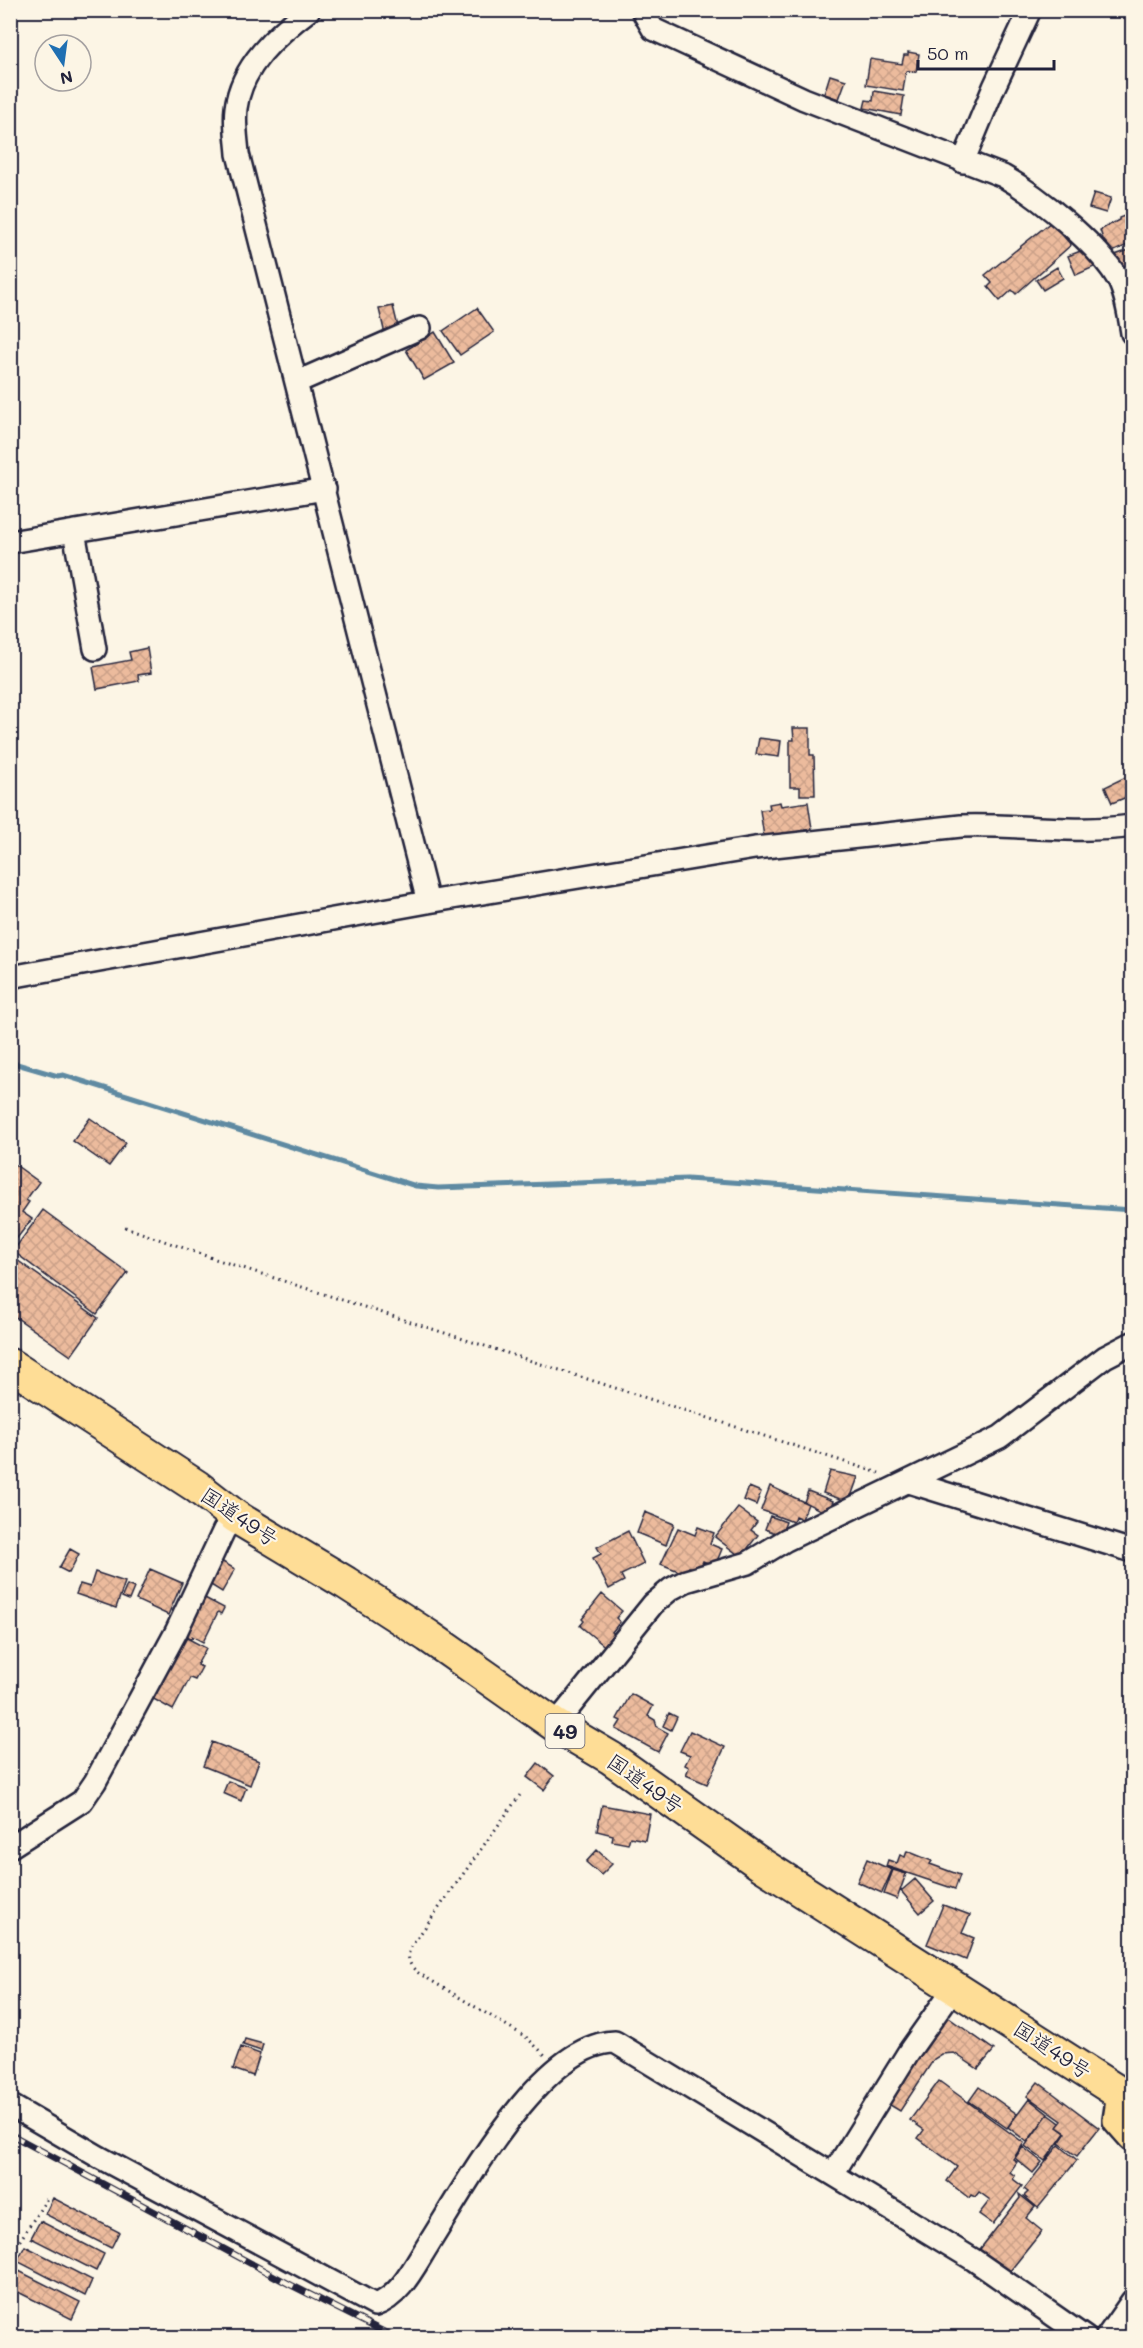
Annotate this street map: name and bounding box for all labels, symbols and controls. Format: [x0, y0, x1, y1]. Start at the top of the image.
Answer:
north arrow [33, 33, 93, 93]
scale bar [918, 33, 1054, 71]
text: 50 m [927, 41, 969, 65]
text: N [58, 67, 75, 90]
street label: 国道49号 [196, 1480, 284, 1552]
road number: 49 [546, 1714, 584, 1748]
street label: 国道49号 [602, 1747, 690, 1819]
street label: 国道49号 [1009, 2014, 1097, 2084]

